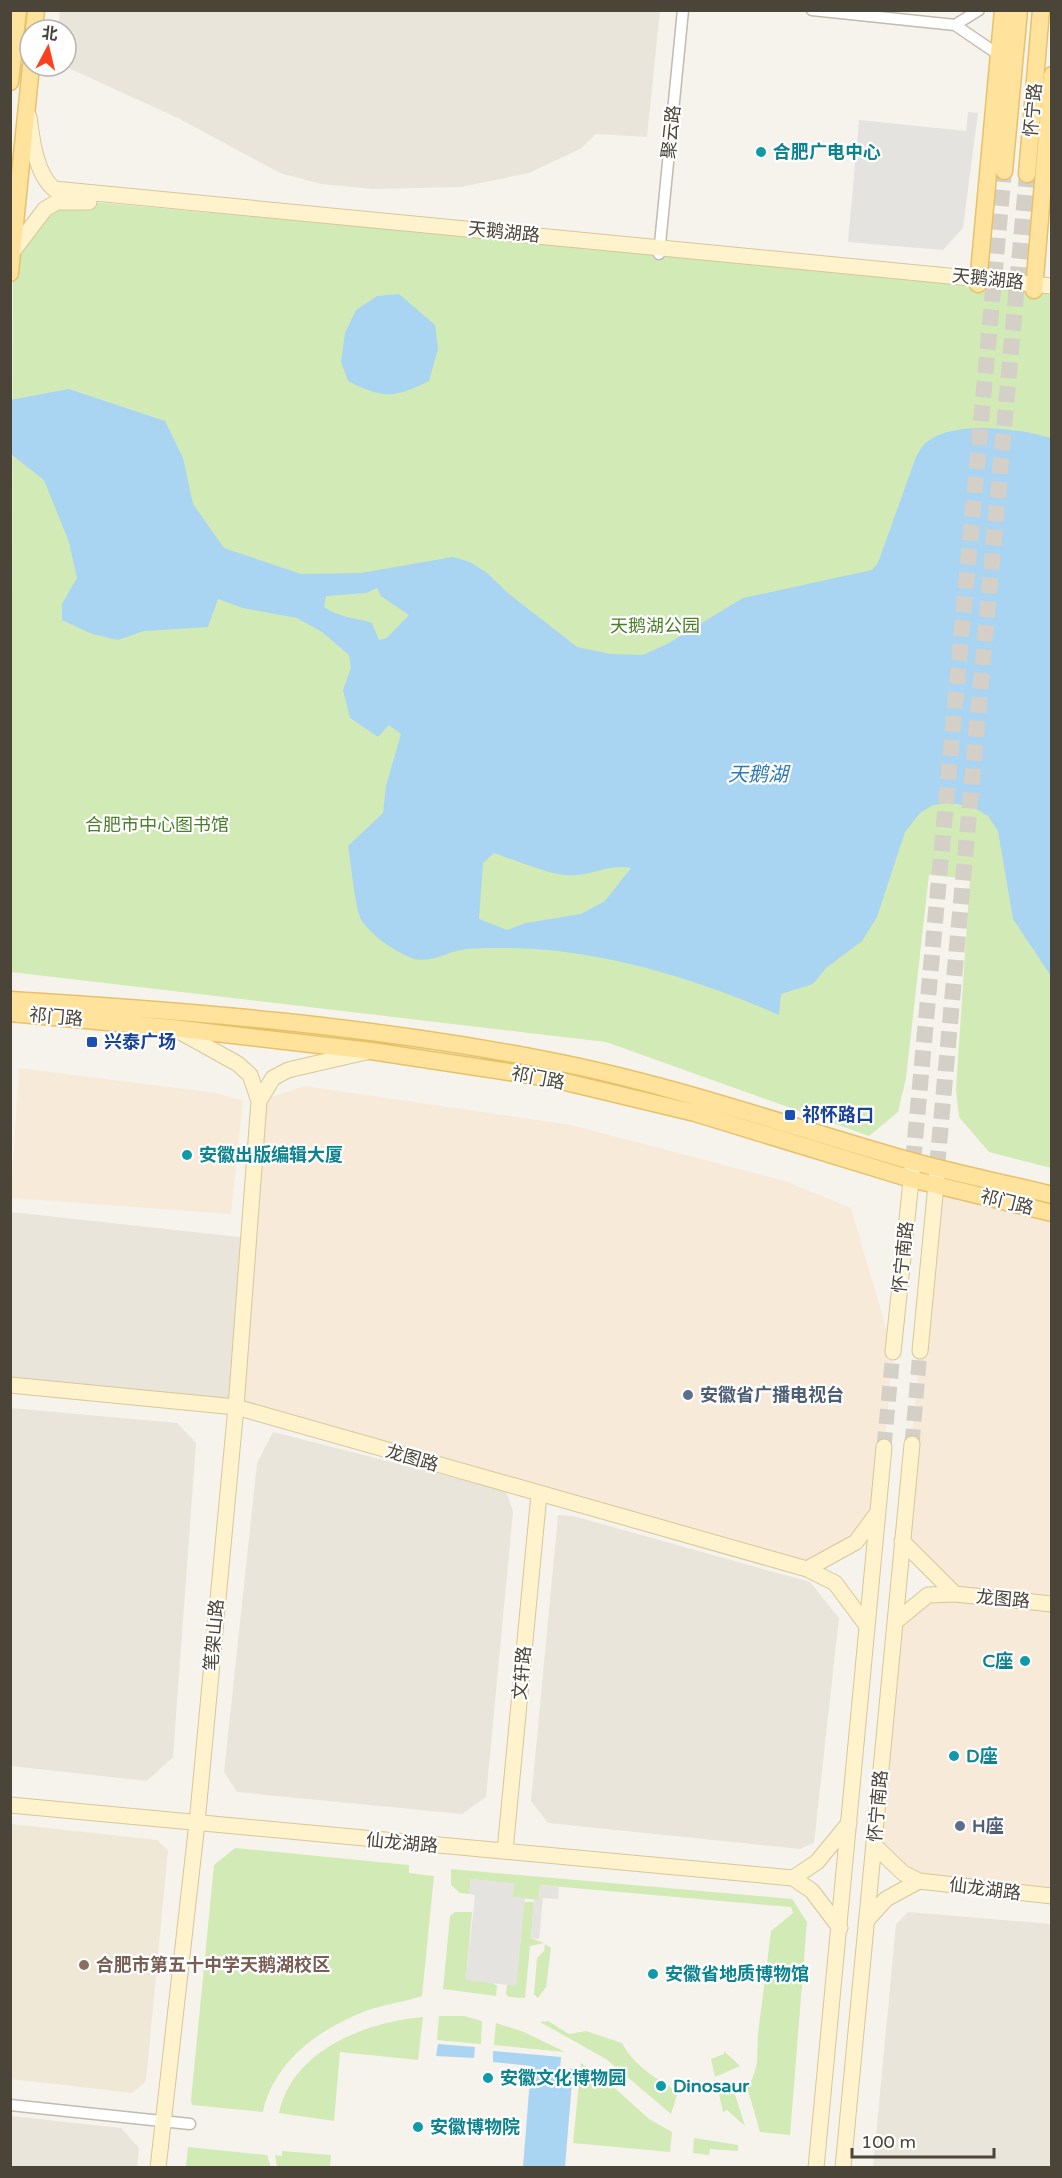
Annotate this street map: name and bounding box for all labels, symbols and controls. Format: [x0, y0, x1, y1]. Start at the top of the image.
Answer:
north arrow [18, 18, 78, 78]
text: 北 [41, 23, 59, 45]
street label: 怀宁路 [1020, 82, 1046, 138]
street label: 聚云路 [657, 104, 685, 160]
place label: 合肥广电中心 [773, 141, 881, 163]
marker: 合肥广电中心 [754, 145, 768, 159]
street label: 天鹅湖路 [467, 217, 541, 247]
street label: 天鹅湖路 [951, 264, 1025, 294]
park label: 天鹅湖公园 [610, 615, 700, 637]
water label: 天鹅湖 [728, 763, 791, 787]
park label: 合肥市中心图书馆 [85, 814, 229, 836]
street label: 祁门路 [28, 1004, 84, 1030]
place label: 兴泰广场 [104, 1031, 176, 1053]
marker: 兴泰广场 [85, 1035, 99, 1049]
street label: 祁门路 [509, 1062, 567, 1094]
place label: 祁怀路口 [802, 1104, 874, 1126]
marker: 祁怀路口 [783, 1108, 797, 1122]
place label: 安徽出版编辑大厦 [199, 1144, 343, 1166]
marker: 安徽出版编辑大厦 [180, 1148, 194, 1162]
street label: 祁门路 [978, 1185, 1036, 1219]
street label: 怀宁南路 [888, 1220, 918, 1294]
place label: 安徽省广播电视台 [700, 1384, 844, 1406]
marker: 安徽省广播电视台 [681, 1388, 695, 1402]
street label: 龙图路 [383, 1440, 441, 1476]
street label: 龙图路 [975, 1586, 1031, 1612]
street label: 笔架山路 [200, 1598, 228, 1672]
street label: 文轩路 [509, 1645, 535, 1701]
place label: C座 [982, 1650, 1013, 1672]
marker: C座 [1018, 1654, 1032, 1668]
place label: D座 [966, 1745, 998, 1767]
marker: D座 [947, 1749, 961, 1763]
street label: 怀宁南路 [864, 1769, 892, 1843]
place label: H座 [972, 1815, 1004, 1837]
marker: H座 [953, 1819, 967, 1833]
street label: 仙龙湖路 [365, 1829, 439, 1857]
street label: 仙龙湖路 [948, 1874, 1022, 1904]
place label: 合肥市第五十中学天鹅湖校区 [96, 1954, 330, 1976]
marker: 合肥市第五十中学天鹅湖校区 [77, 1958, 91, 1972]
place label: 安徽省地质博物馆 [665, 1963, 809, 1985]
marker: 安徽省地质博物馆 [646, 1967, 660, 1981]
place label: 安徽文化博物园 [500, 2067, 626, 2089]
marker: 安徽文化博物园 [481, 2071, 495, 2085]
place label: Dinosaur [673, 2075, 750, 2097]
marker: Dinosaur [654, 2079, 668, 2093]
place label: 安徽博物院 [430, 2116, 520, 2138]
marker: 安徽博物院 [411, 2120, 425, 2134]
scale bar [852, 2121, 994, 2159]
text: 100 m [861, 2131, 916, 2153]

